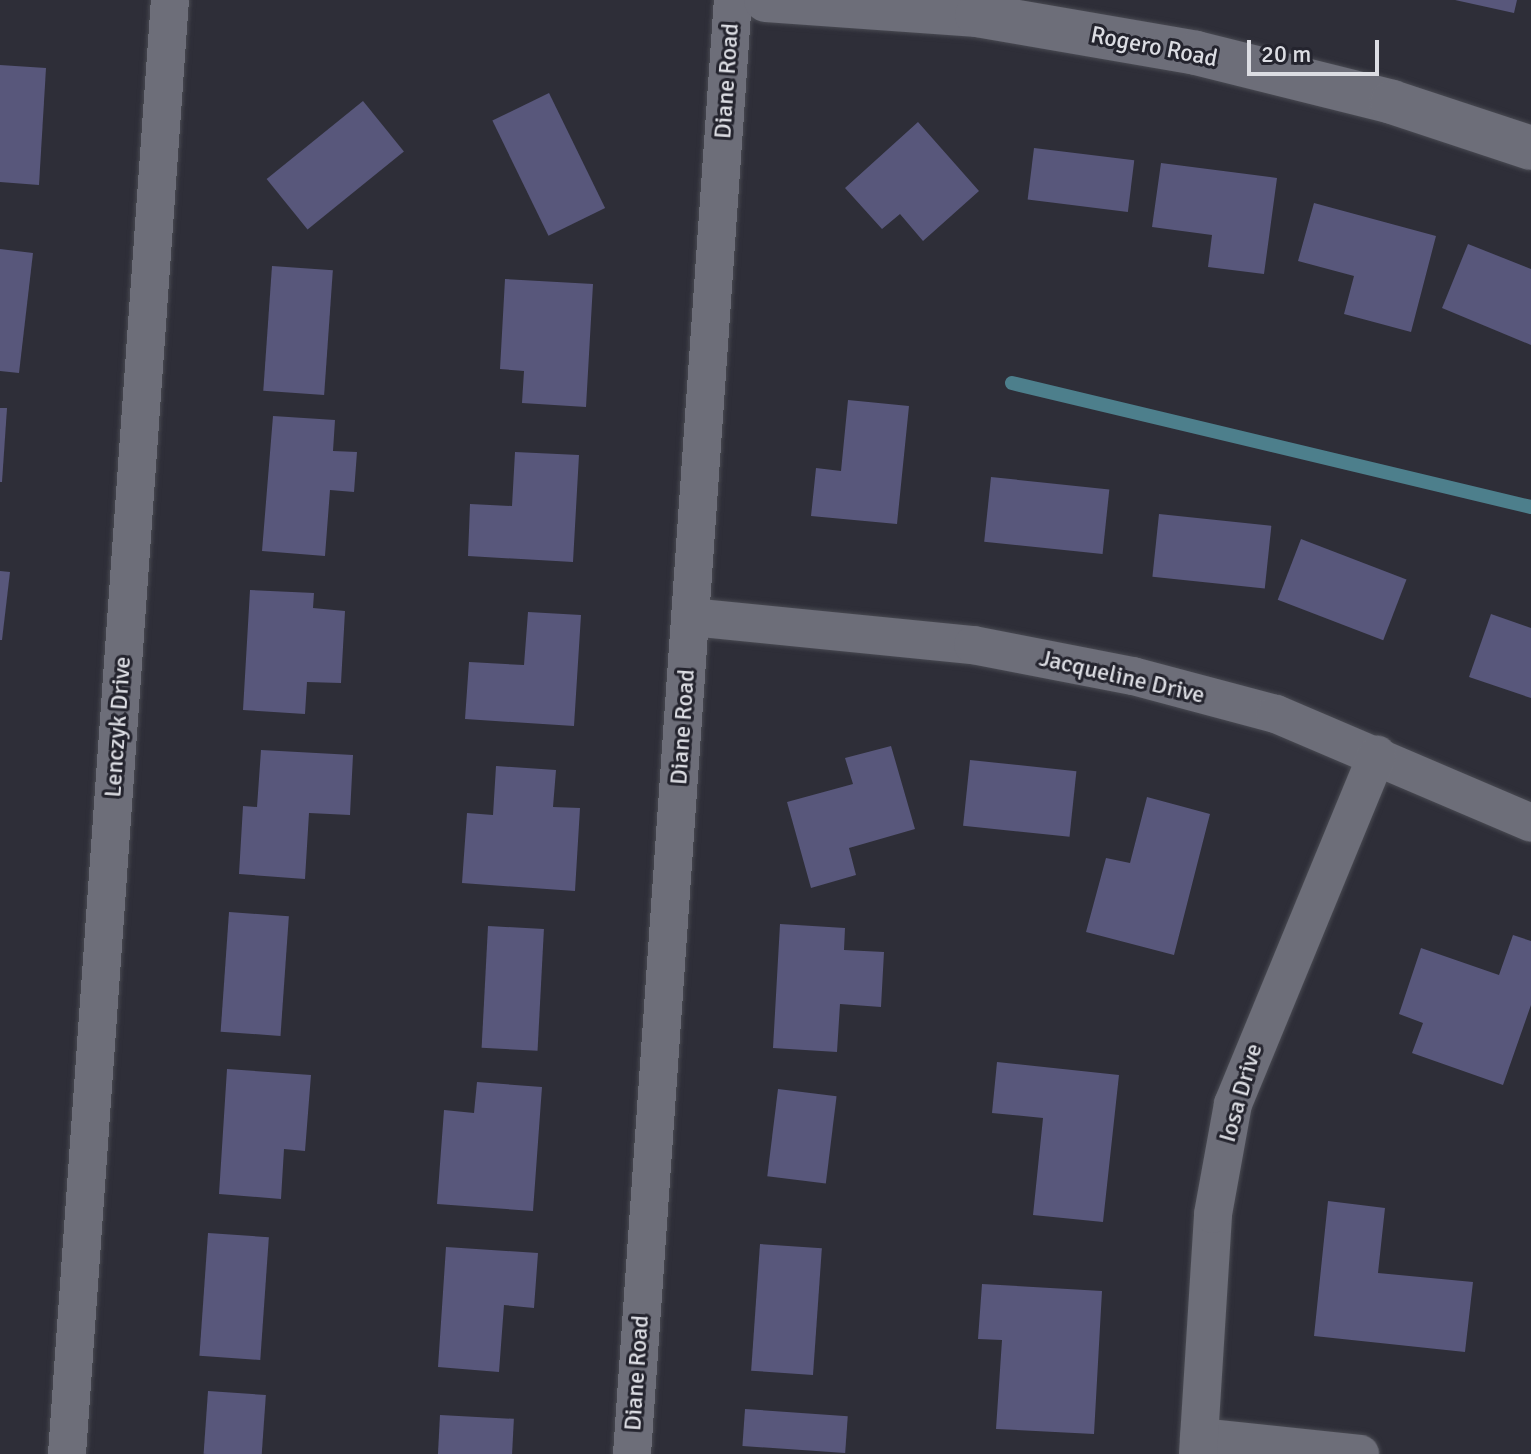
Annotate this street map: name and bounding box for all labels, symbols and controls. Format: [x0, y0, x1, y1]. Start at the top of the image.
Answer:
street label: Rogero Road [1088, 21, 1220, 73]
street label: Diane Road [709, 22, 745, 140]
scale bar [1251, 24, 1383, 74]
text: 20 m [1261, 39, 1311, 69]
street label: Jacqueline Drive [1037, 644, 1207, 710]
street label: Lenczyk Drive [99, 656, 137, 798]
street label: Diane Road [665, 668, 701, 786]
street label: Iosa Drive [1213, 1040, 1269, 1146]
street label: Diane Road [619, 1314, 655, 1432]

